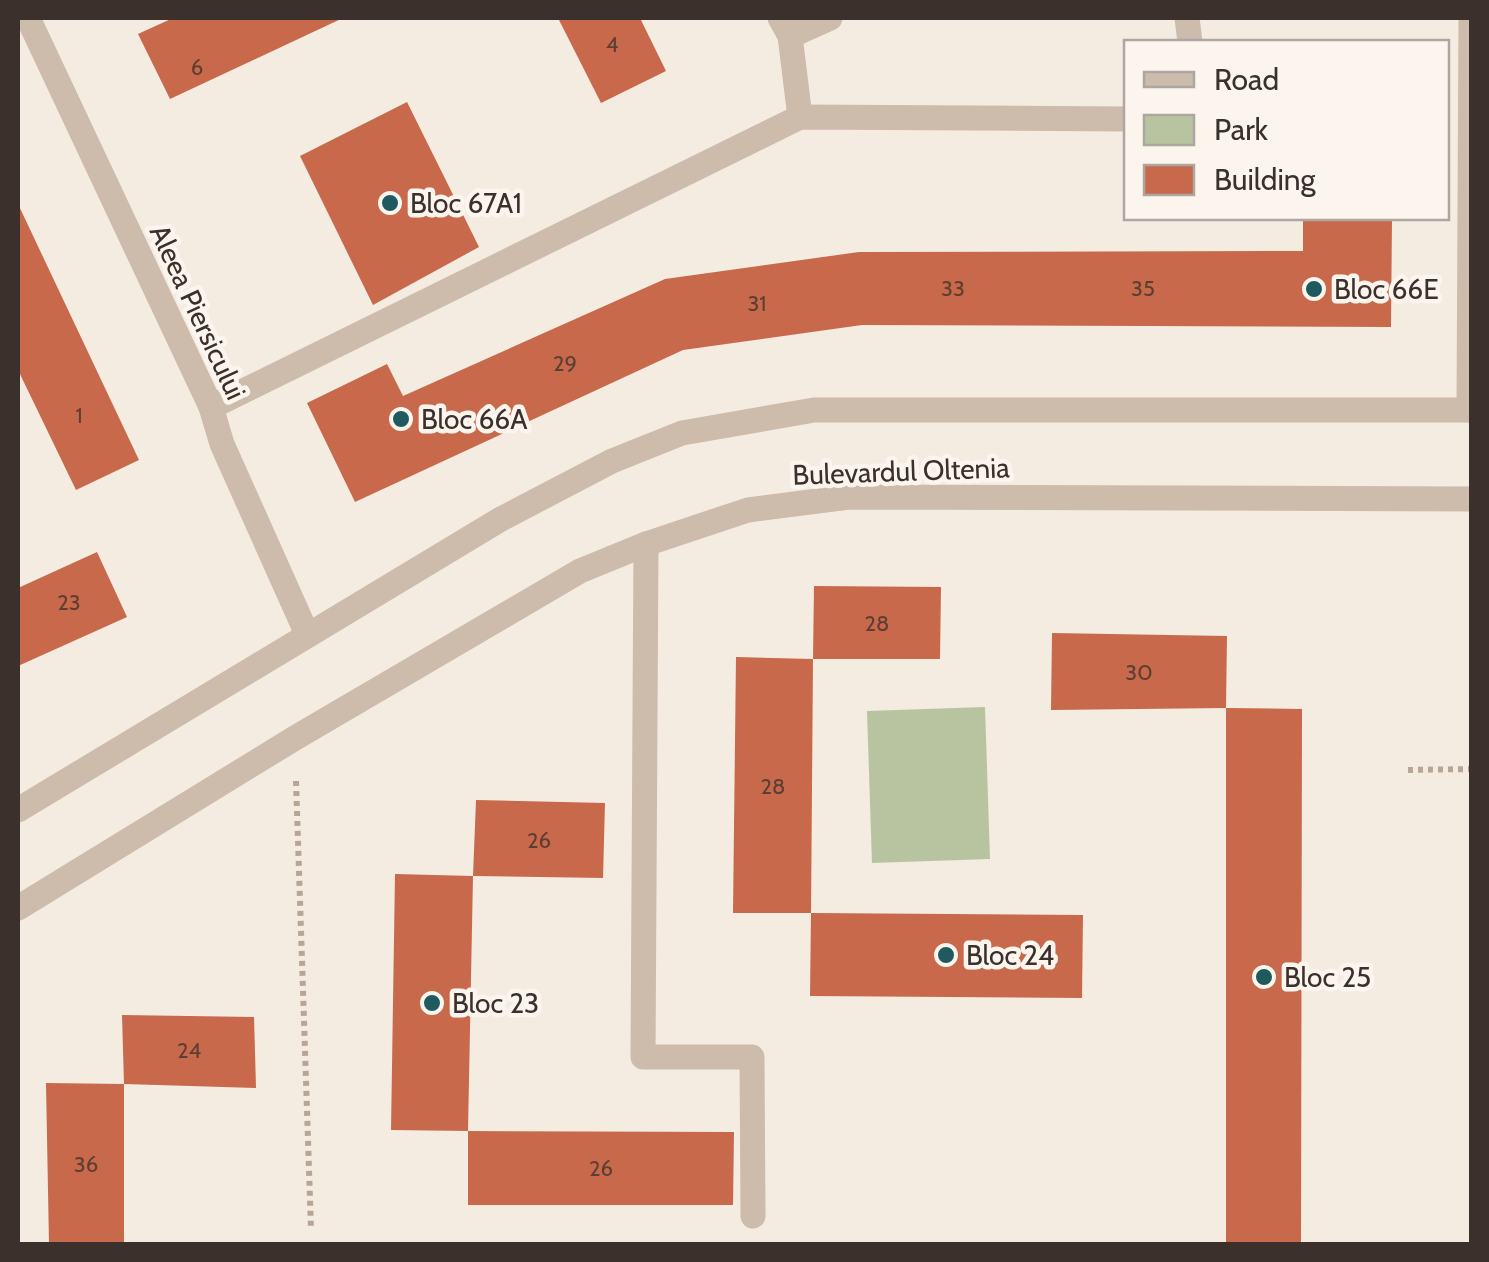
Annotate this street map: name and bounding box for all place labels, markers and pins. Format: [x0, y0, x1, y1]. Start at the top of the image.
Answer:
place label: Bloc 67A1 [410, 186, 522, 220]
marker: Bloc 67A1 [379, 192, 401, 214]
place label: Bloc 66E [1334, 272, 1439, 306]
marker: Bloc 66E [1303, 278, 1325, 300]
place label: Bloc 66A [421, 402, 528, 436]
marker: Bloc 66A [390, 408, 412, 430]
place label: Bloc 24 [966, 938, 1054, 972]
marker: Bloc 24 [935, 944, 957, 966]
place label: Bloc 25 [1284, 960, 1371, 994]
marker: Bloc 25 [1253, 966, 1275, 988]
place label: Bloc 23 [452, 986, 539, 1020]
marker: Bloc 23 [421, 992, 443, 1014]

